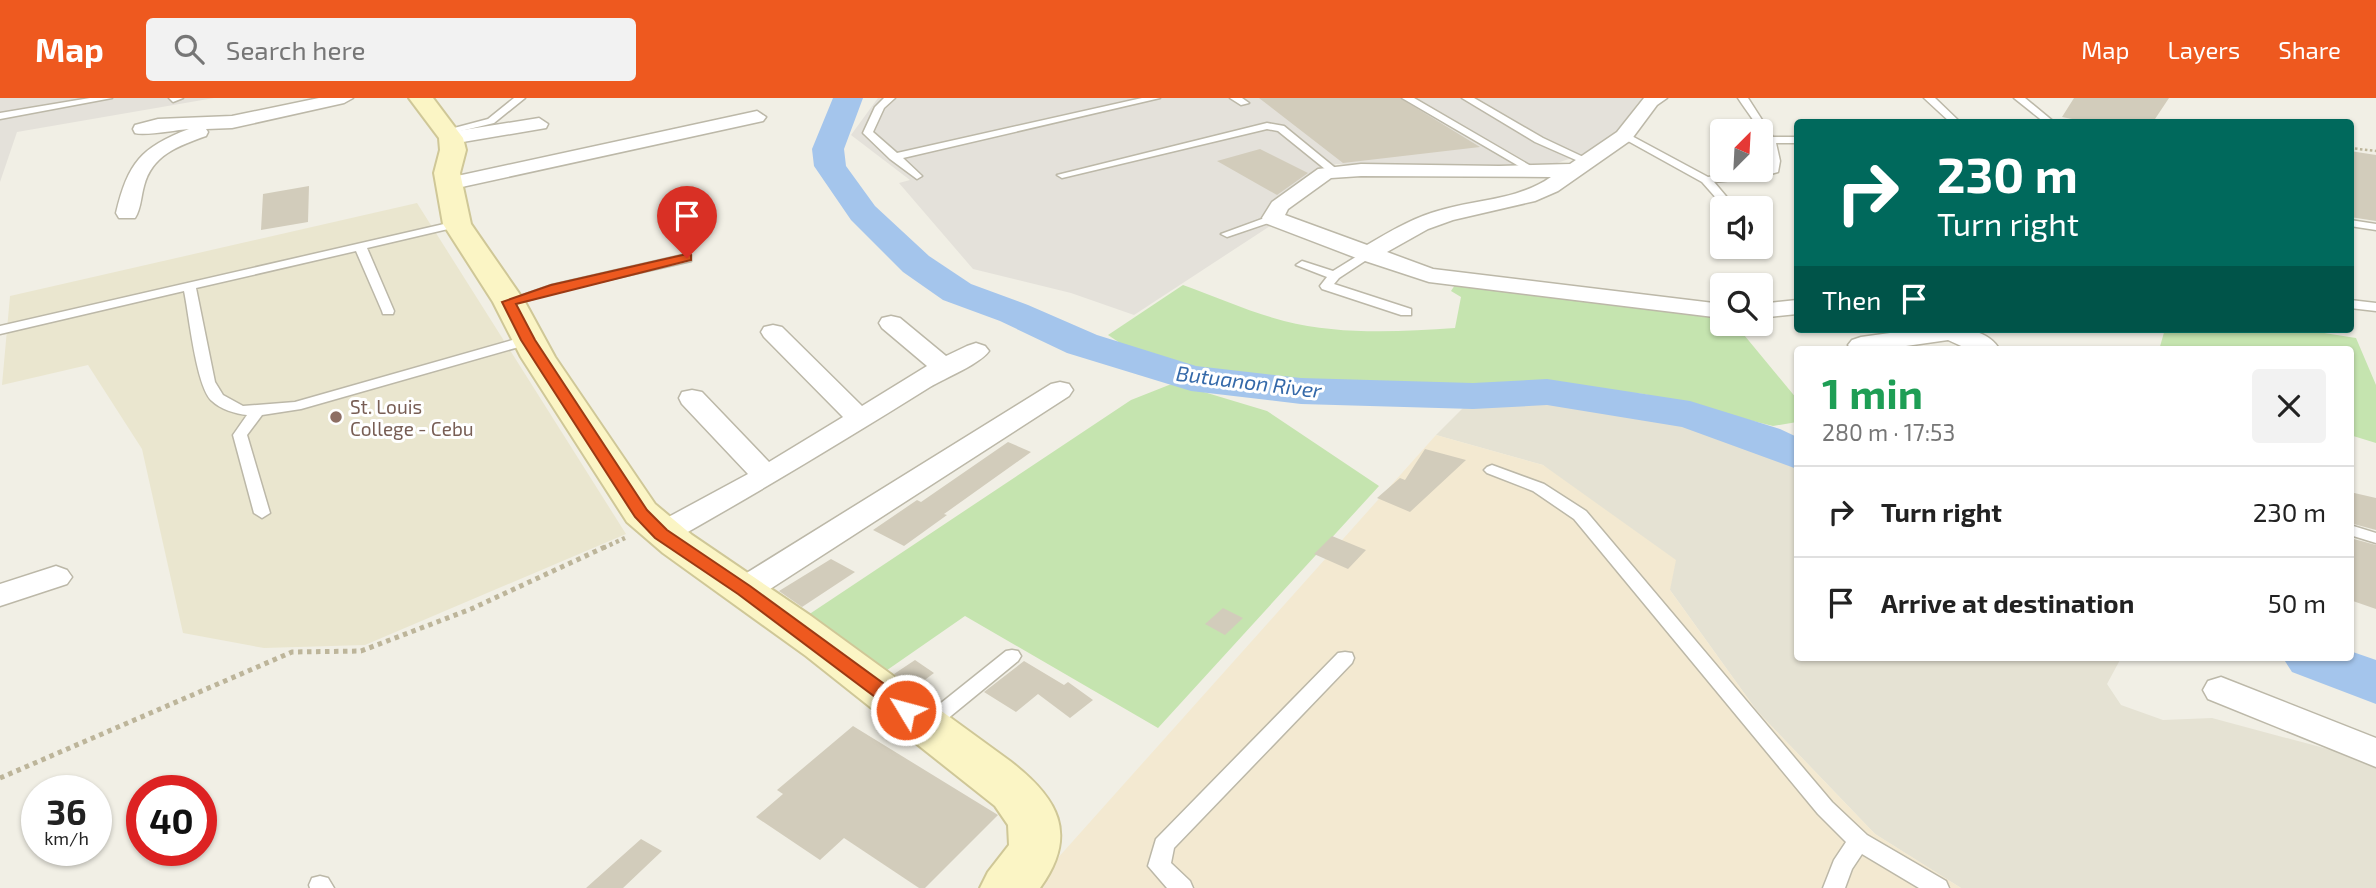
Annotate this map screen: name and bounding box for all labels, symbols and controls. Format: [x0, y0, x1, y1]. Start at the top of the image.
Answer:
search box [146, 18, 636, 81]
text: Map [35, 29, 104, 69]
icon: search [170, 30, 208, 68]
text: Search here [226, 34, 365, 65]
text: Map [2081, 35, 2129, 64]
text: Layers [2167, 35, 2240, 64]
text: Share [2278, 35, 2341, 64]
north arrow [1710, 119, 1773, 182]
map controls [1710, 119, 1773, 336]
text: 230 m [1937, 144, 2078, 203]
icon: right [1822, 147, 1913, 238]
pin [657, 186, 717, 258]
button: sound [1710, 196, 1773, 259]
icon: arrive [668, 197, 706, 235]
text: Turn right [1937, 204, 2079, 242]
button: search [1710, 273, 1773, 336]
icon: arrive [1895, 280, 1933, 318]
text: Then [1822, 284, 1881, 315]
water label: Butuanon River [1175, 360, 1324, 402]
text: 1 min [1822, 367, 1923, 417]
button: close [2252, 369, 2326, 443]
place label: St. Louis College - Cebu [350, 395, 474, 440]
marker: St. Louis College - Cebu [328, 409, 344, 425]
text: 280 m · 17:53 [1822, 418, 1955, 446]
icon: right [1822, 493, 1860, 531]
text: Turn right [1881, 496, 2002, 527]
text: 230 m [2253, 496, 2326, 527]
icon: arrive [1822, 584, 1860, 622]
text: Arrive at destination [1881, 587, 2134, 618]
text: 50 m [2268, 587, 2326, 618]
position arrow [869, 673, 943, 747]
speed limit sign: 40 [126, 775, 217, 866]
text: 36 [46, 790, 87, 832]
text: km/h [44, 827, 89, 849]

